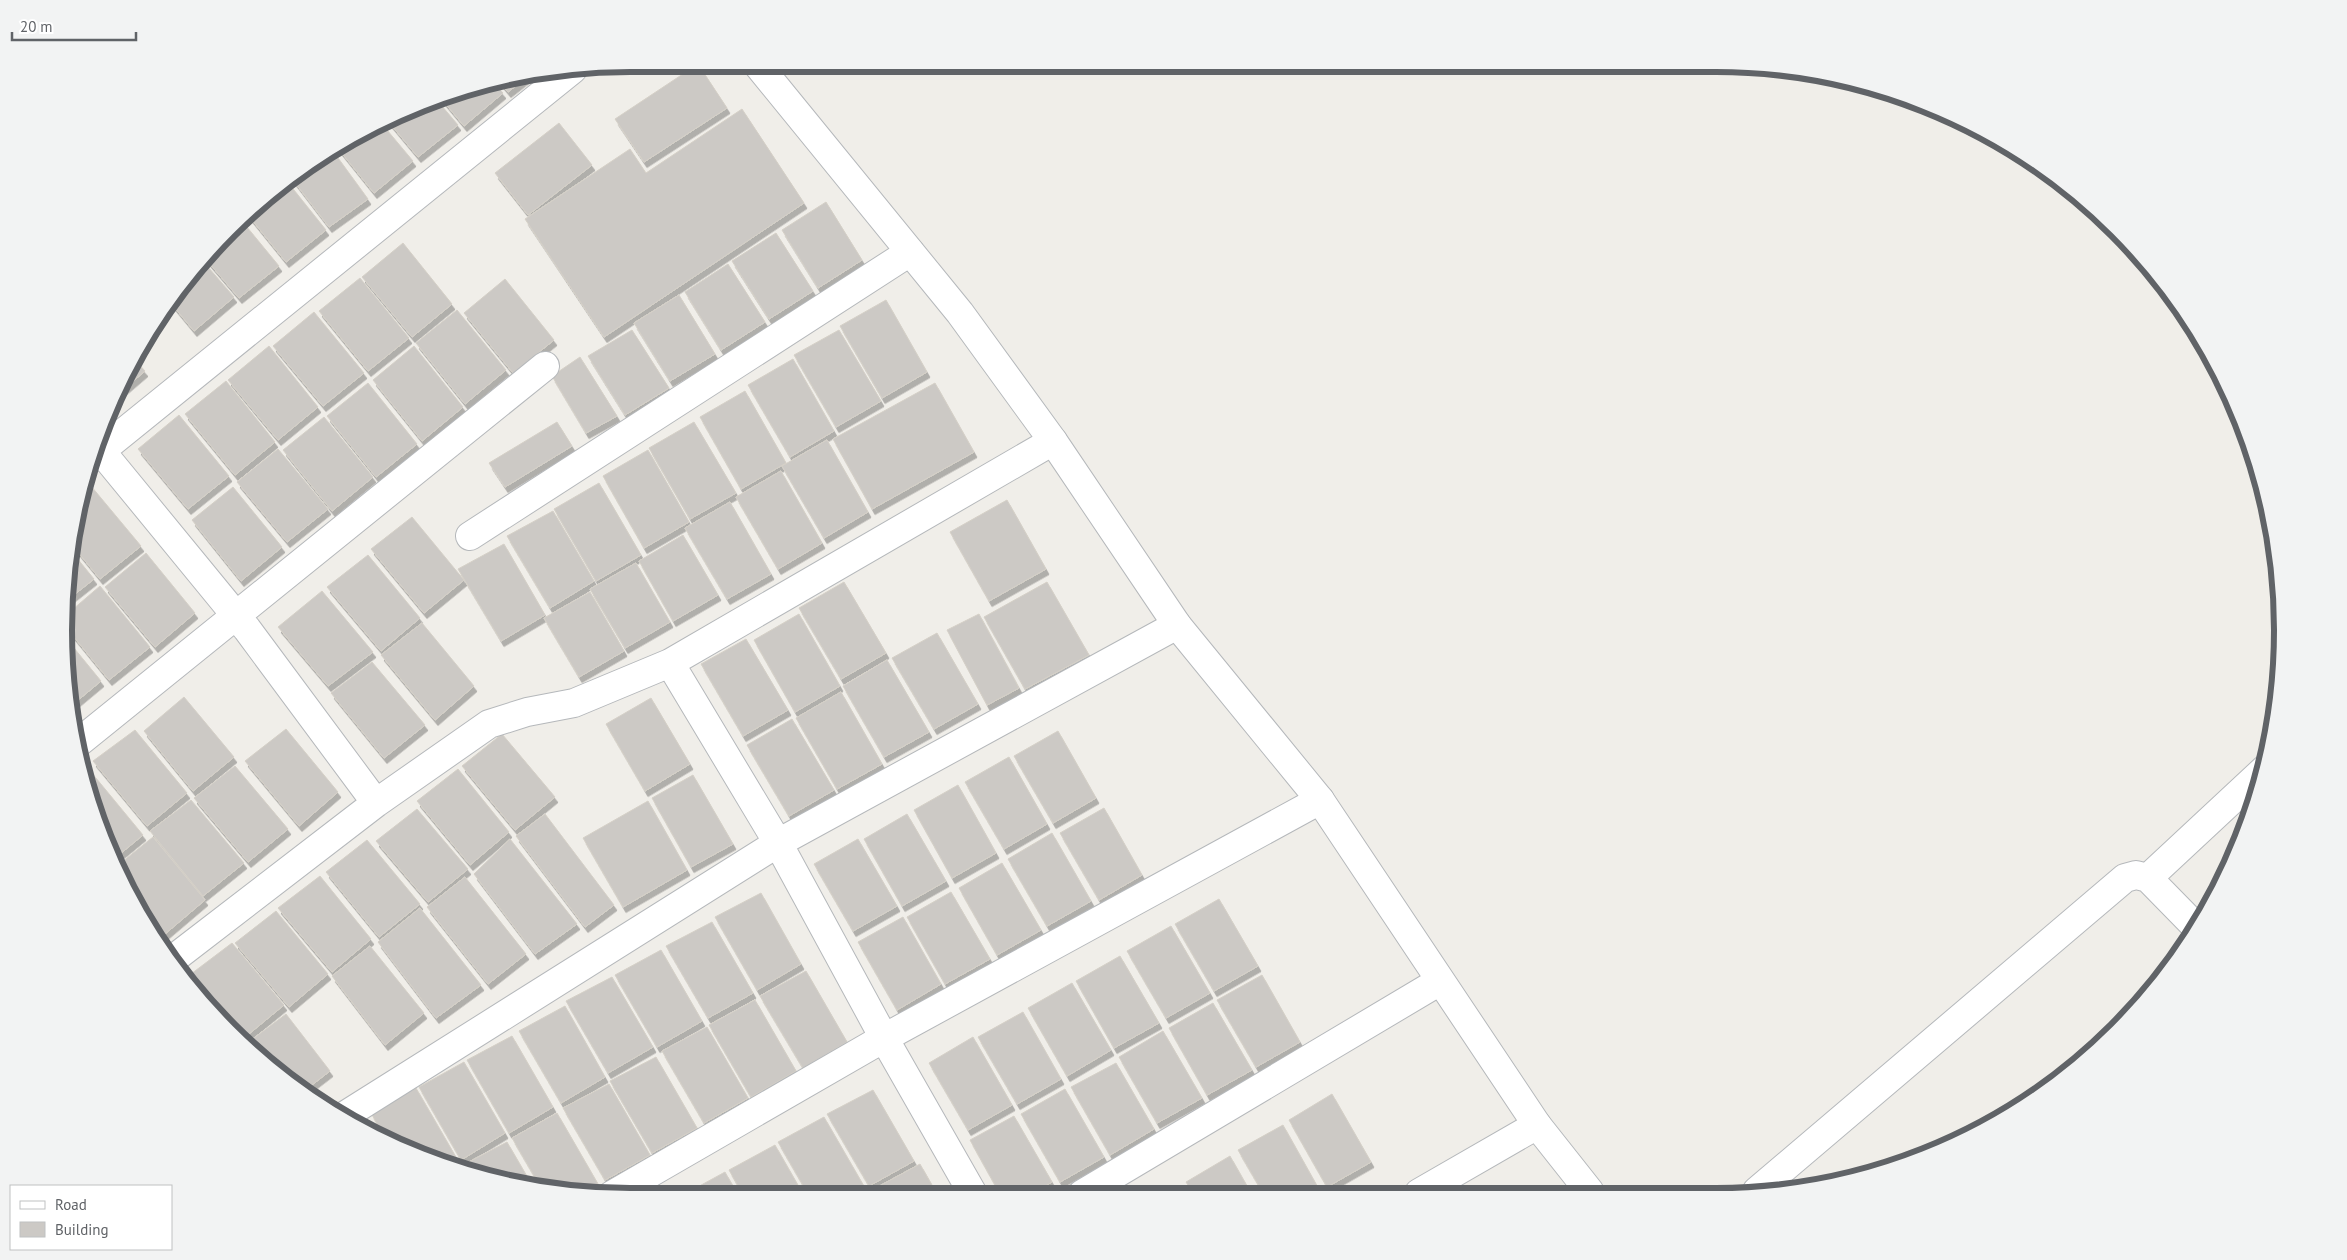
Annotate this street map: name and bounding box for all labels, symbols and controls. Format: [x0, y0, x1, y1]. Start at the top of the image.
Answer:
scale bar [12, 10, 136, 42]
text: 20 m [20, 17, 53, 36]
legend [10, 1185, 172, 1250]
text: Road [55, 1195, 87, 1214]
text: Building [55, 1220, 109, 1239]

